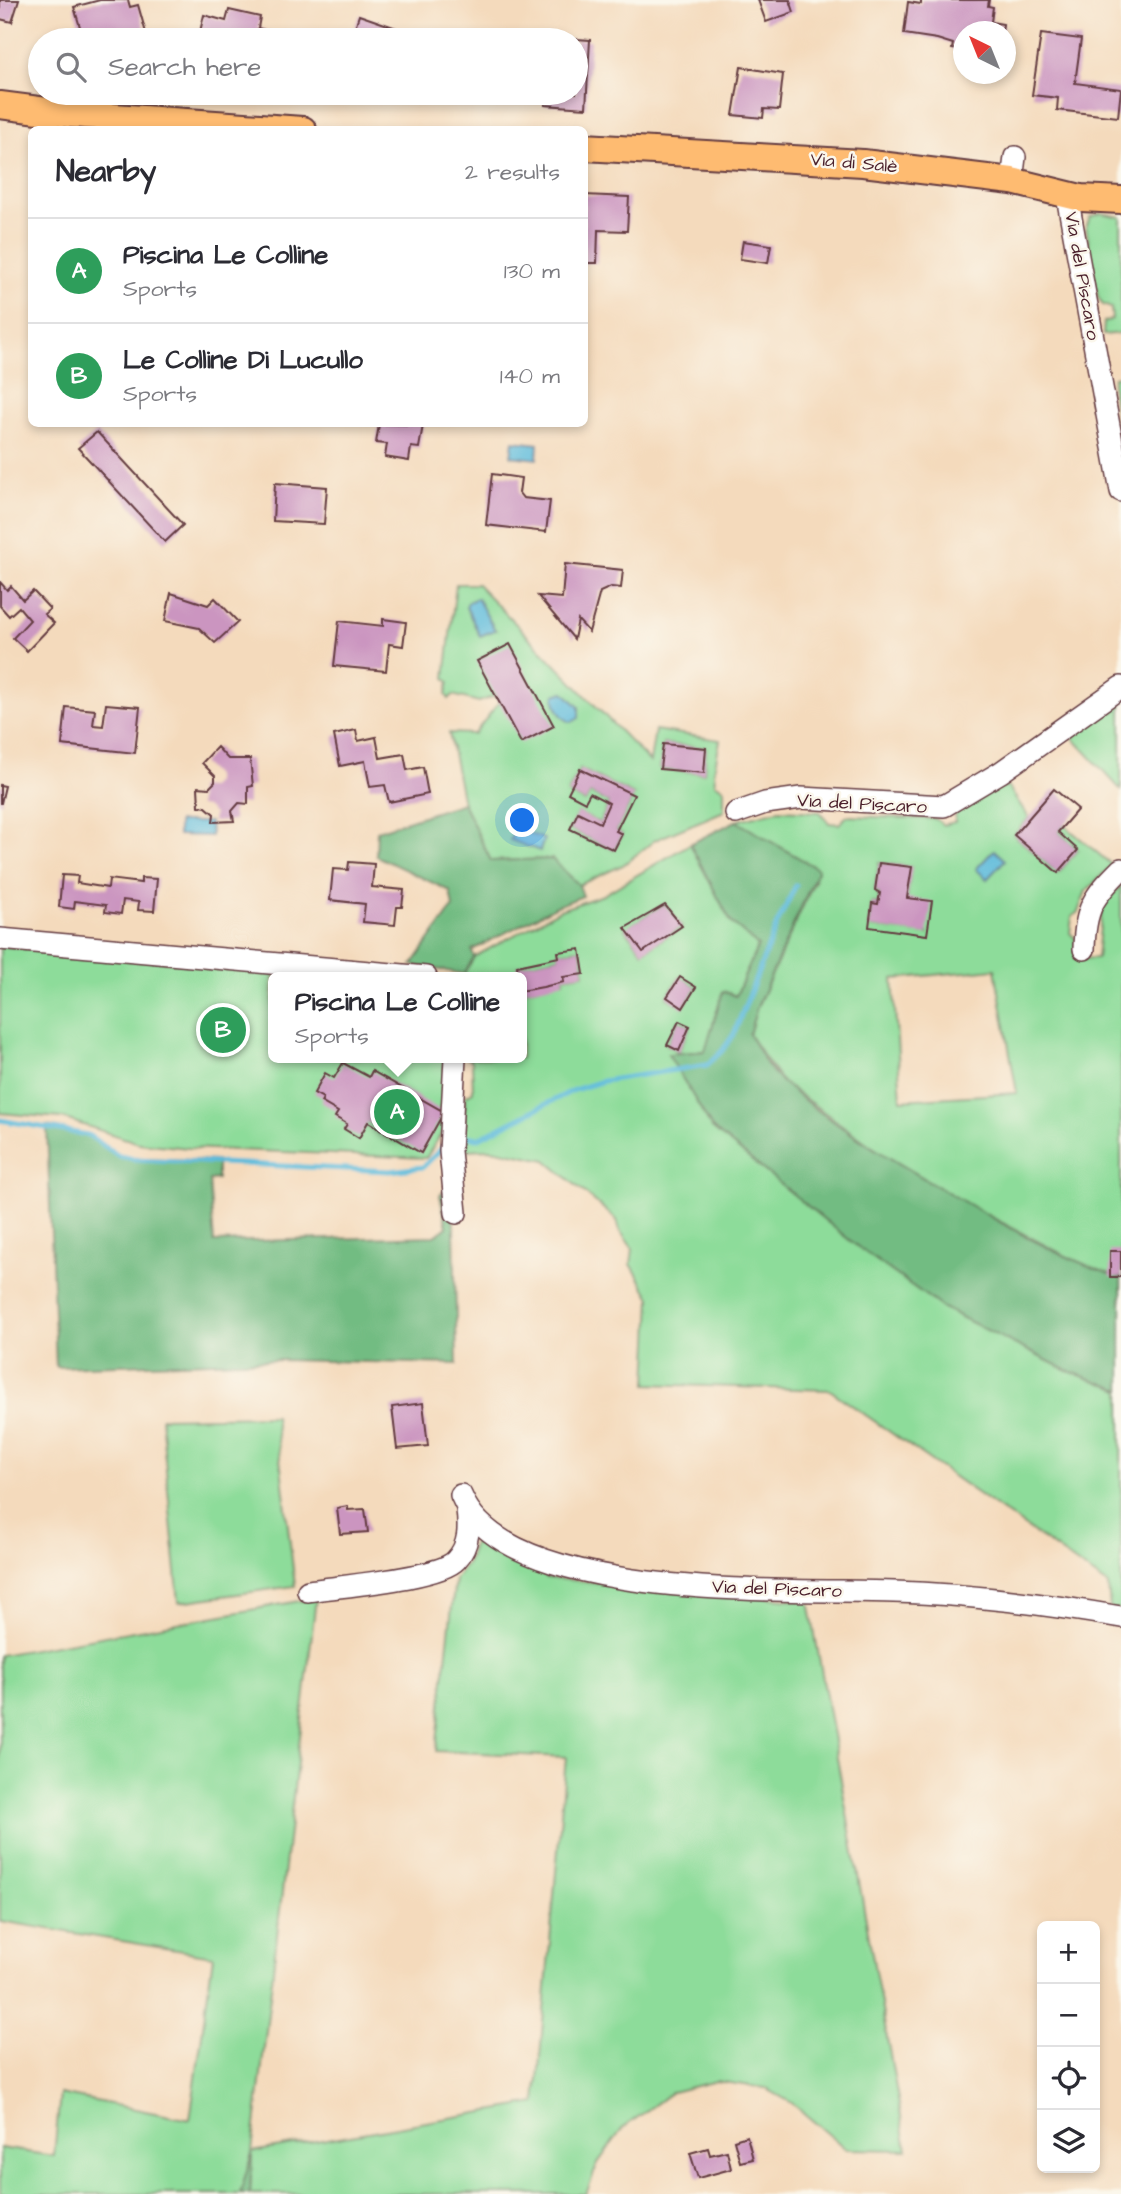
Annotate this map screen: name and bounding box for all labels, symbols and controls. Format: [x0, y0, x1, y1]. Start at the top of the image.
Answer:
north arrow [953, 21, 1016, 84]
search box [28, 28, 588, 105]
icon: search [52, 48, 90, 86]
text: Search here [108, 49, 261, 85]
street label: Via di Salè [809, 146, 899, 180]
text: Nearby [56, 151, 156, 193]
text: 2 results [465, 156, 560, 188]
street label: Via del Piscaro [1057, 210, 1107, 343]
text: Piscina Le Colline [123, 237, 328, 273]
text: A [72, 255, 86, 287]
text: 130 m [504, 255, 560, 287]
text: Sports [123, 273, 197, 305]
text: Le Colline Di Lucullo [123, 342, 363, 378]
text: B [71, 360, 87, 392]
text: 140 m [500, 360, 560, 392]
text: Sports [123, 378, 197, 410]
street label: Via del Piscaro [796, 787, 928, 821]
your location [505, 803, 539, 837]
popup [268, 972, 527, 1063]
text: Piscina Le Colline [295, 984, 500, 1020]
pin: B [200, 1004, 246, 1056]
text: Sports [295, 1020, 369, 1052]
pin: A [374, 1086, 420, 1138]
street label: Via del Piscaro [712, 1573, 843, 1605]
map controls [1037, 1921, 1100, 2173]
button: + [1037, 1921, 1100, 1984]
button: − [1037, 1984, 1100, 2047]
button: locate [1037, 2047, 1100, 2110]
button: layers [1037, 2110, 1100, 2173]

